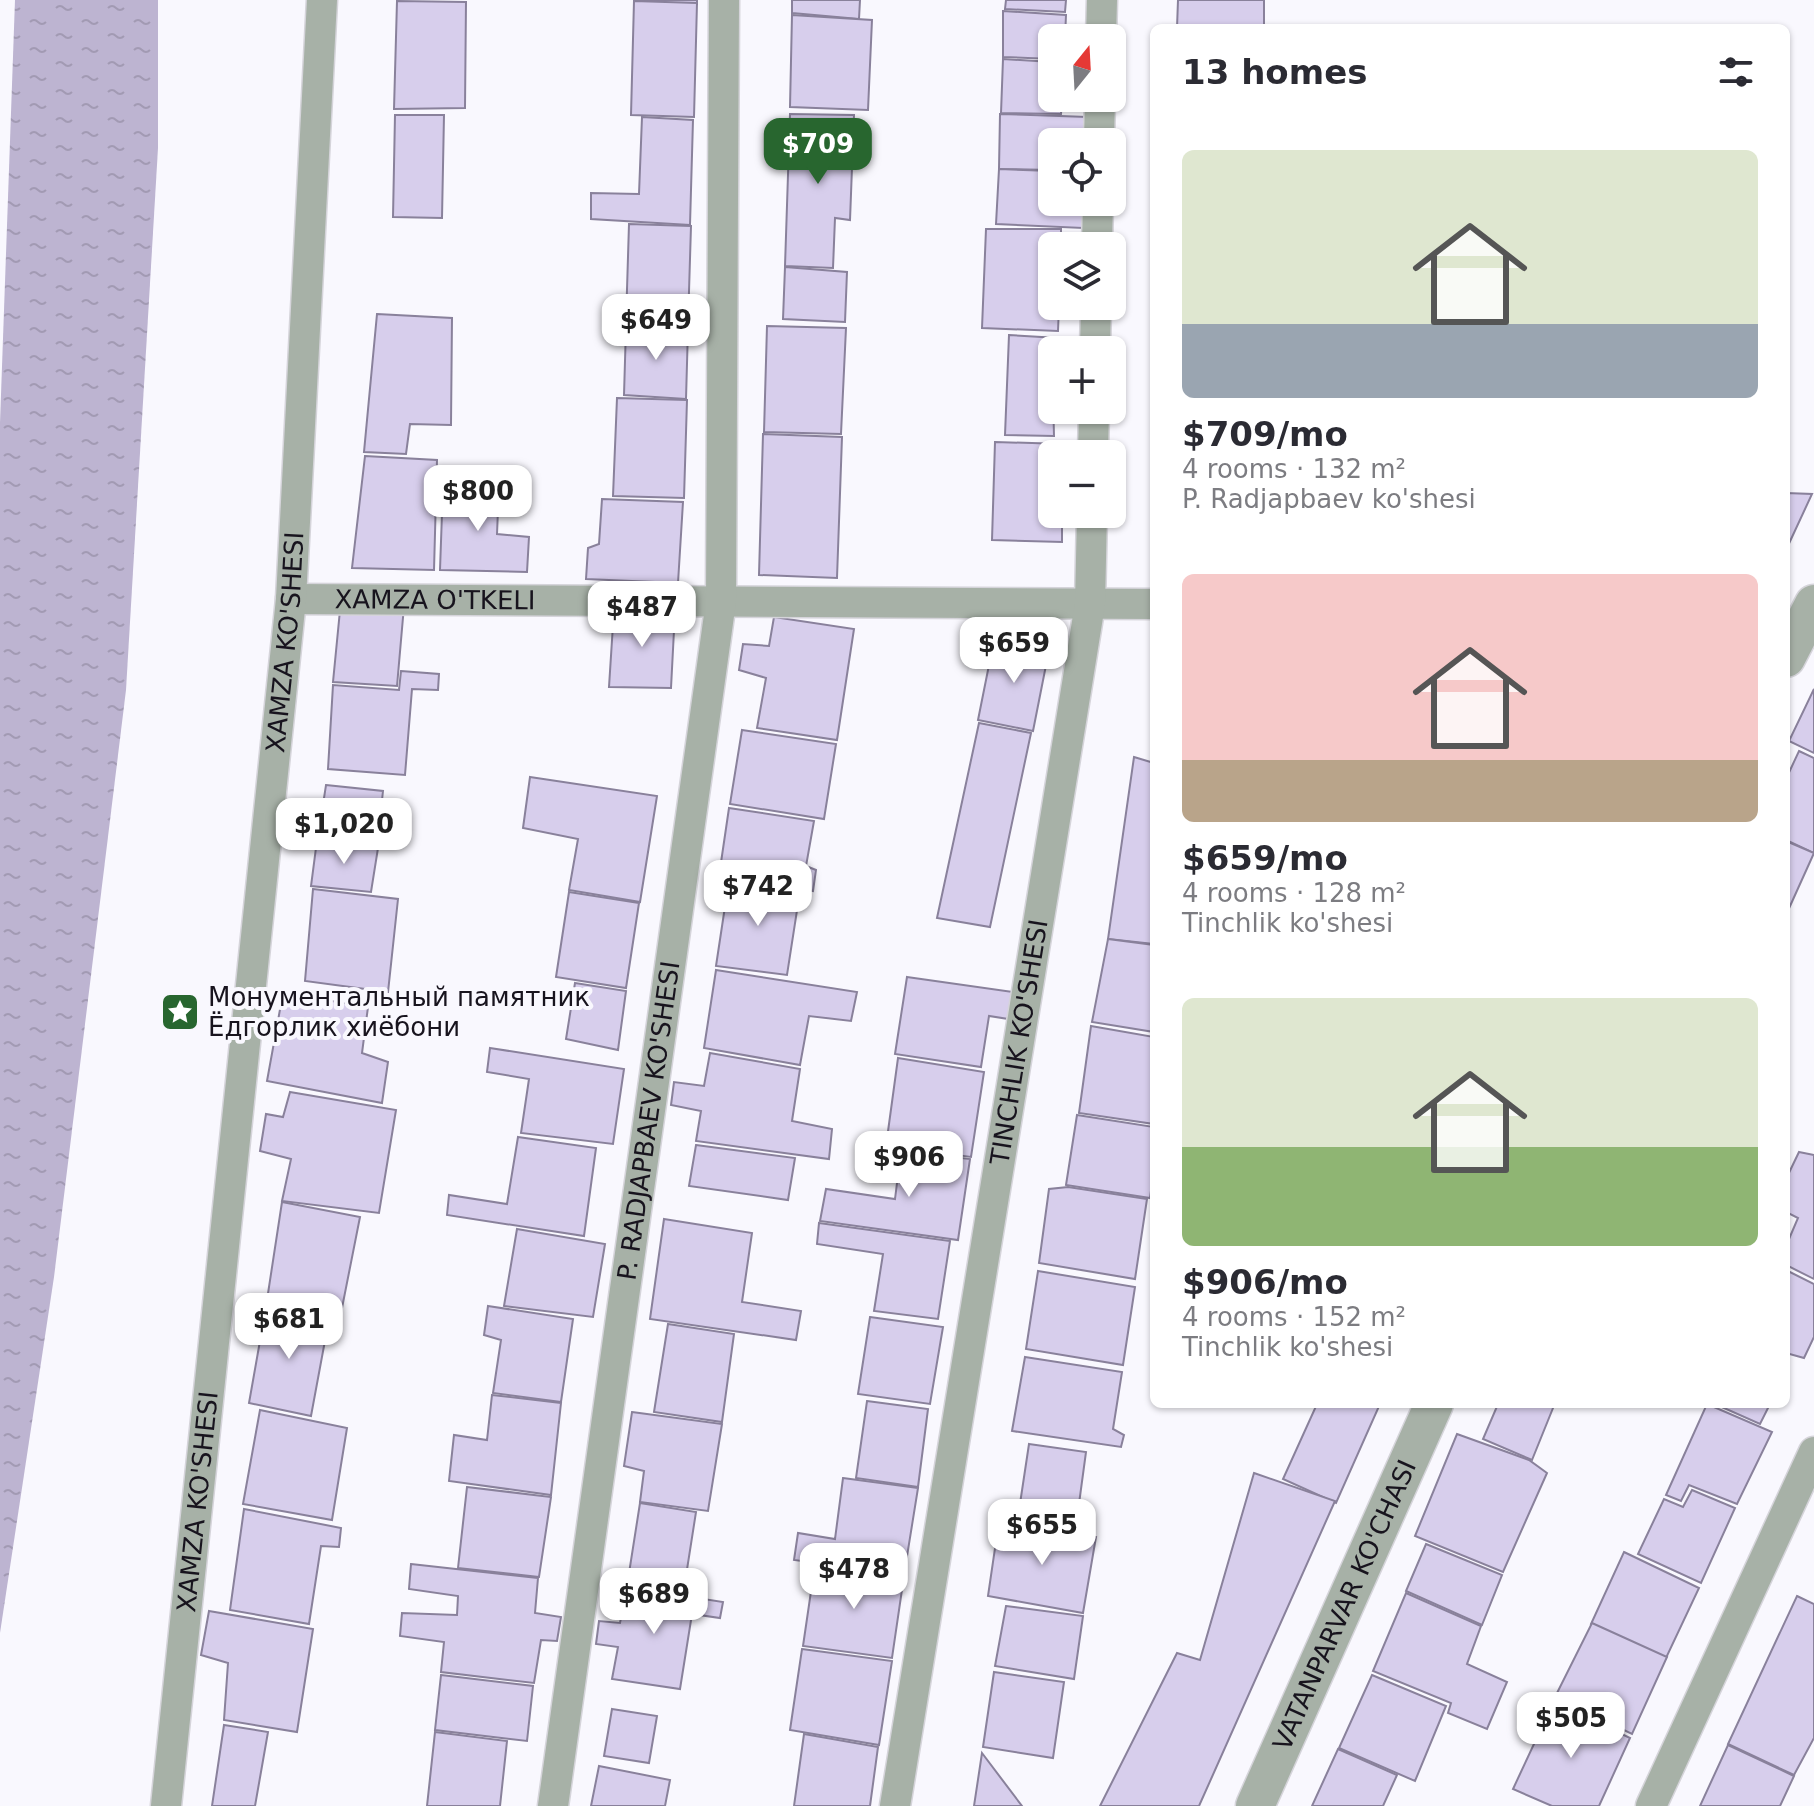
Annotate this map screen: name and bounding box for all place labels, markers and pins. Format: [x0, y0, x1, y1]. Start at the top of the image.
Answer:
pin: $709 [771, 118, 865, 186]
pin: $649 [609, 294, 703, 362]
pin: $800 [431, 465, 525, 533]
pin: $487 [595, 581, 689, 649]
pin: $659 [967, 617, 1061, 685]
pin: $1,020 [279, 798, 409, 866]
pin: $742 [711, 860, 805, 928]
place label: Монументальный памятник Ёдгорлик хиёбони [208, 982, 590, 1042]
place icon: Монументальный памятник Ёдгорлик хиёбони [159, 991, 201, 1033]
pin: $906 [862, 1131, 956, 1199]
pin: $681 [242, 1293, 336, 1361]
pin: $655 [995, 1499, 1089, 1567]
pin: $478 [807, 1543, 901, 1611]
pin: $689 [607, 1568, 701, 1636]
pin: $505 [1524, 1692, 1618, 1760]

